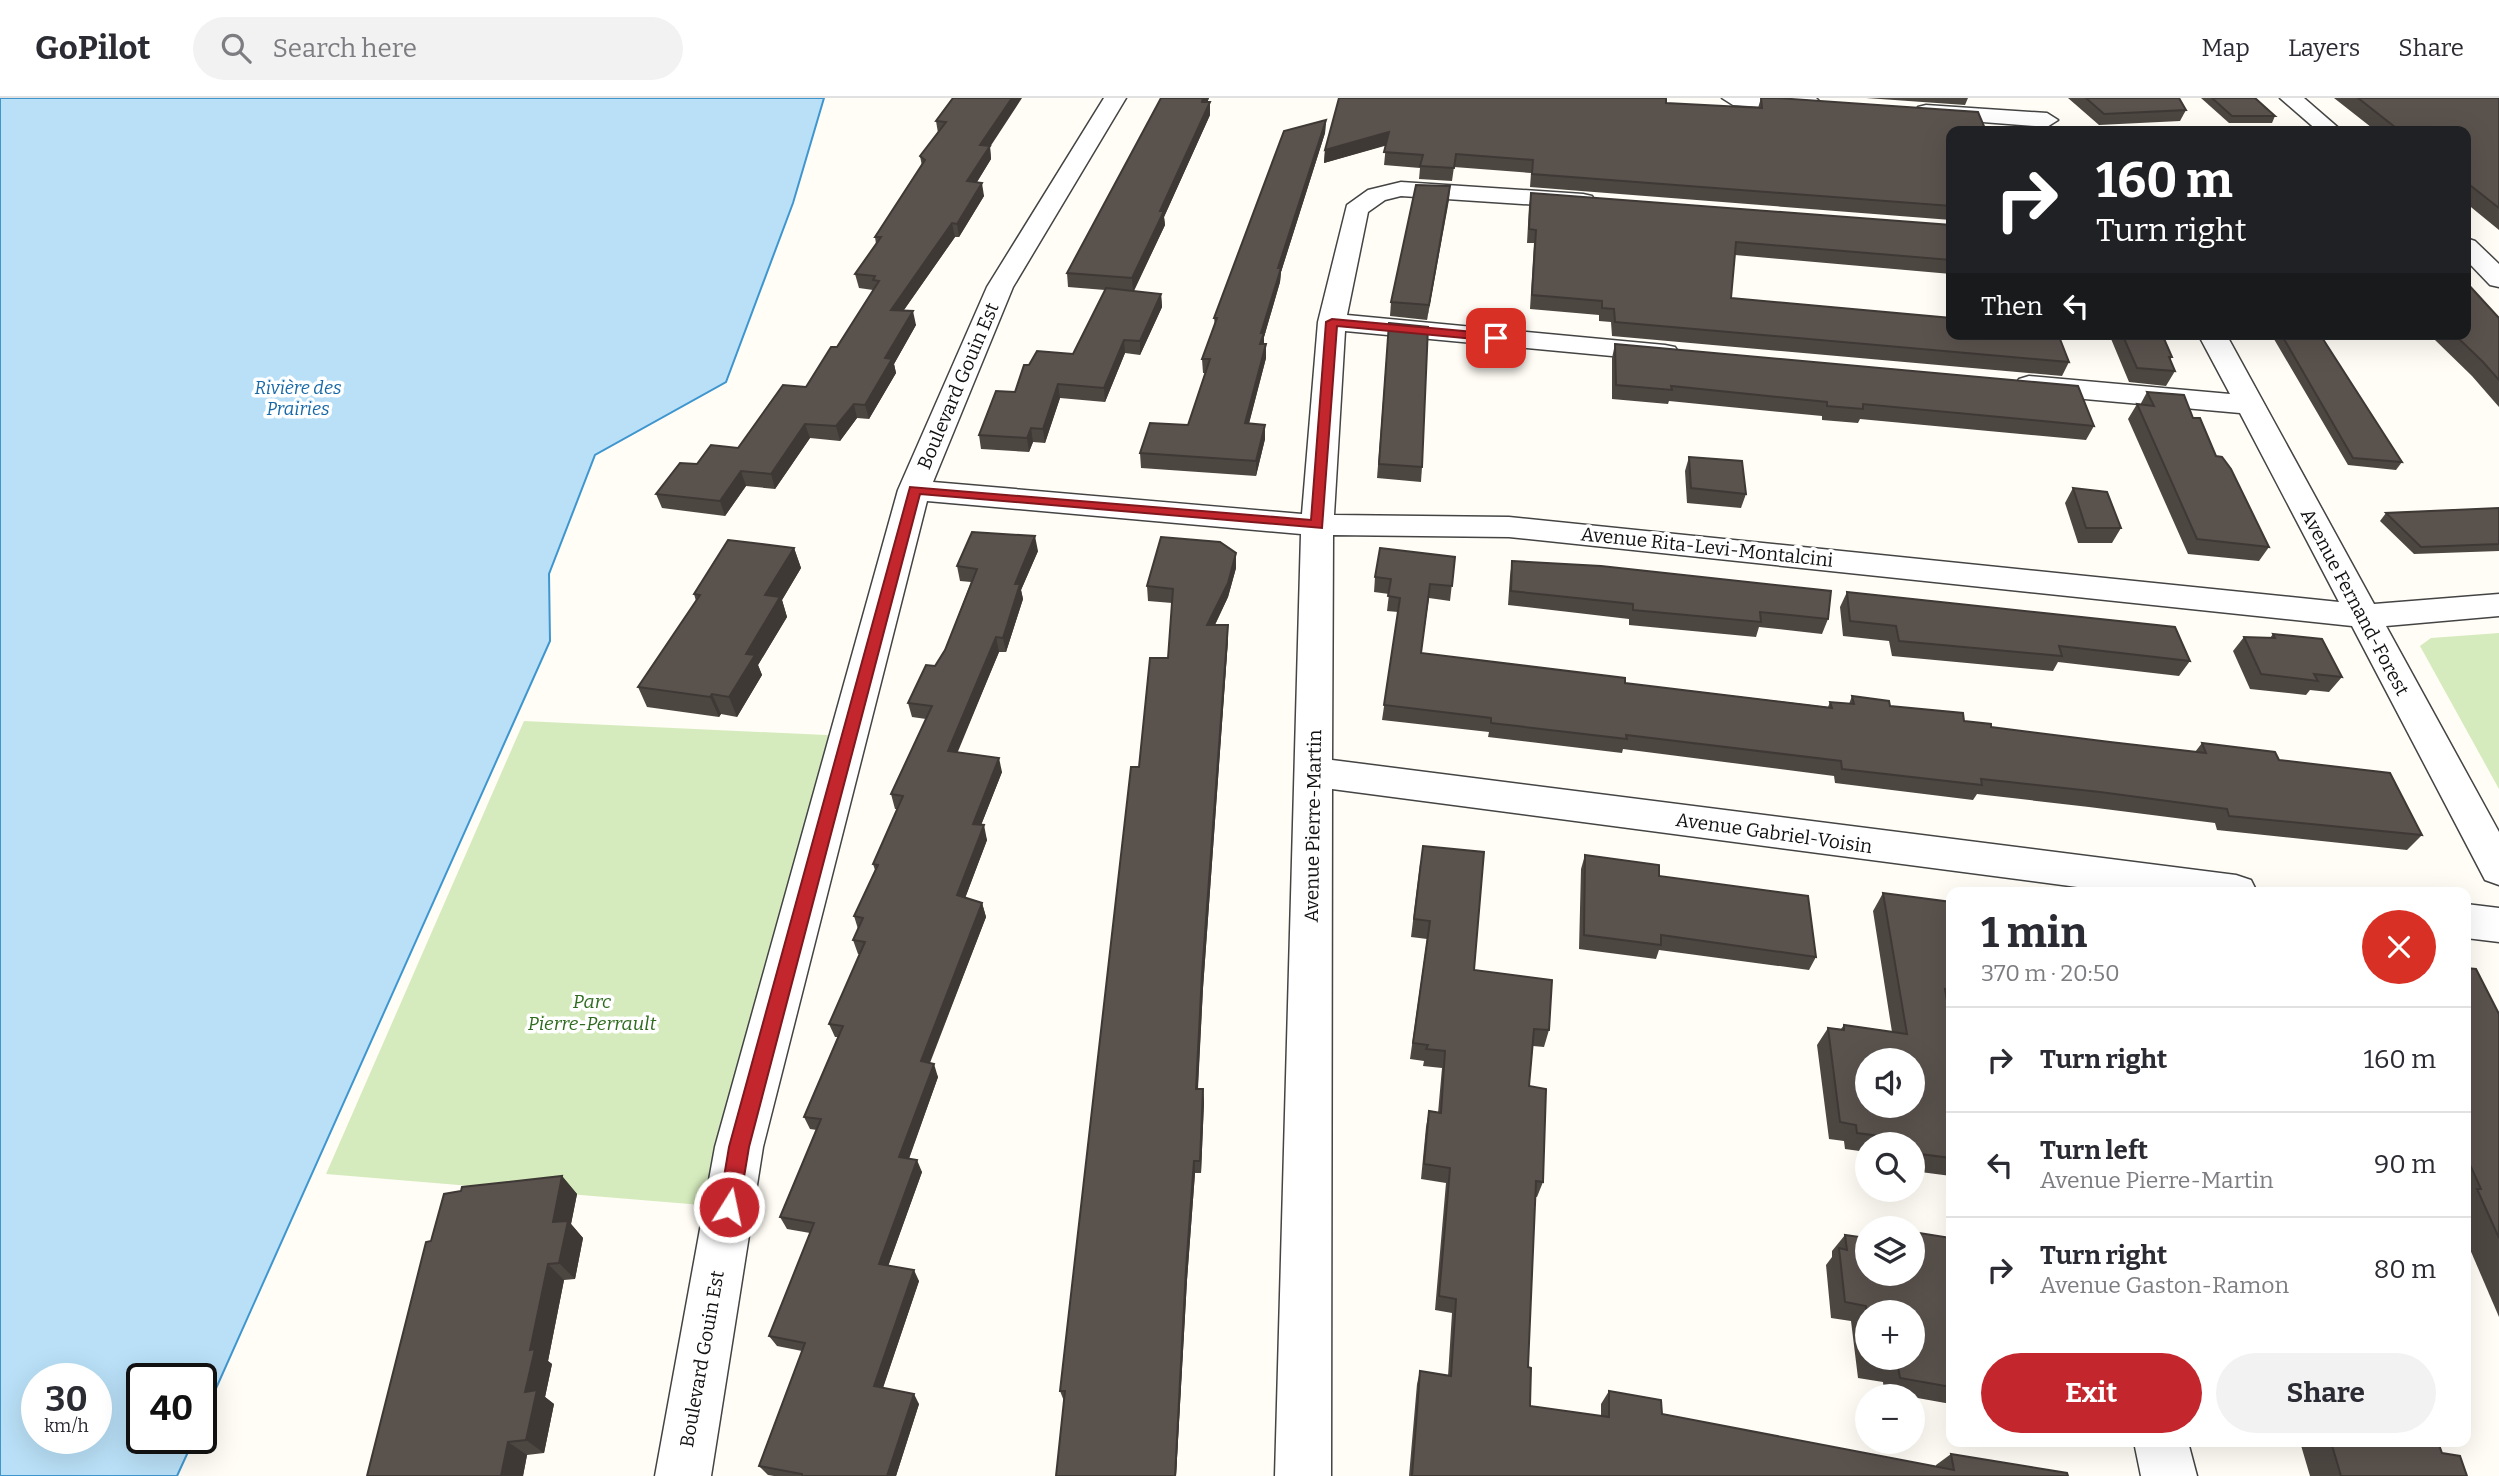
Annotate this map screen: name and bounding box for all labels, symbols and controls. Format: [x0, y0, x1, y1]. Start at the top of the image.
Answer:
search box [193, 17, 683, 80]
text: GoPilot [35, 28, 151, 68]
icon: search [217, 29, 255, 67]
text: Search here [273, 33, 417, 64]
text: Map [2202, 34, 2250, 62]
text: Layers [2288, 34, 2360, 62]
text: Share [2398, 34, 2464, 62]
text: 160 m [2096, 151, 2233, 210]
icon: right [1981, 154, 2072, 245]
text: Turn right [2096, 211, 2247, 249]
icon: left [2057, 287, 2095, 325]
text: Then [1981, 291, 2043, 322]
street label: Boulevard Gouin Est [912, 299, 1004, 473]
pin [1466, 308, 1526, 368]
icon: arrive [1477, 319, 1515, 357]
water label: Rivière des Prairies [255, 377, 342, 420]
street label: Avenue Fernand-Forest [2296, 505, 2414, 699]
street label: Avenue Rita-Levi-Montalcini [1580, 522, 1835, 572]
street label: Avenue Pierre-Martin [1300, 729, 1326, 923]
street label: Avenue Gabriel-Voisin [1674, 808, 1874, 858]
text: 1 min [1981, 908, 2087, 958]
button: close [2362, 910, 2436, 984]
text: 370 m · 20:50 [1981, 959, 2120, 987]
park label: Parc Pierre-Perrault [528, 990, 656, 1035]
icon: right [1981, 1041, 2019, 1079]
text: Turn right [2040, 1044, 2167, 1075]
text: 160 m [2364, 1044, 2436, 1075]
map controls [1855, 1048, 1925, 1454]
button: sound [1855, 1048, 1925, 1118]
button: search [1855, 1132, 1925, 1202]
text: Turn left [2040, 1135, 2148, 1166]
icon: left [1981, 1146, 2019, 1184]
text: 90 m [2374, 1149, 2436, 1180]
text: Avenue Pierre-Martin [2040, 1166, 2274, 1194]
position arrow [692, 1170, 766, 1244]
button: layers [1855, 1216, 1925, 1286]
text: Turn right [2040, 1240, 2167, 1271]
icon: right [1981, 1251, 2019, 1289]
text: 80 m [2374, 1254, 2436, 1285]
street label: Boulevard Gouin Est [675, 1269, 729, 1449]
text: Avenue Gaston-Ramon [2040, 1271, 2289, 1299]
button: + [1855, 1300, 1925, 1370]
button: Exit [1981, 1353, 2202, 1433]
button: Share [2216, 1353, 2436, 1433]
speed limit sign: 40 [126, 1363, 217, 1454]
text: 30 [45, 1378, 88, 1420]
button: − [1855, 1384, 1925, 1454]
text: km/h [44, 1415, 89, 1437]

